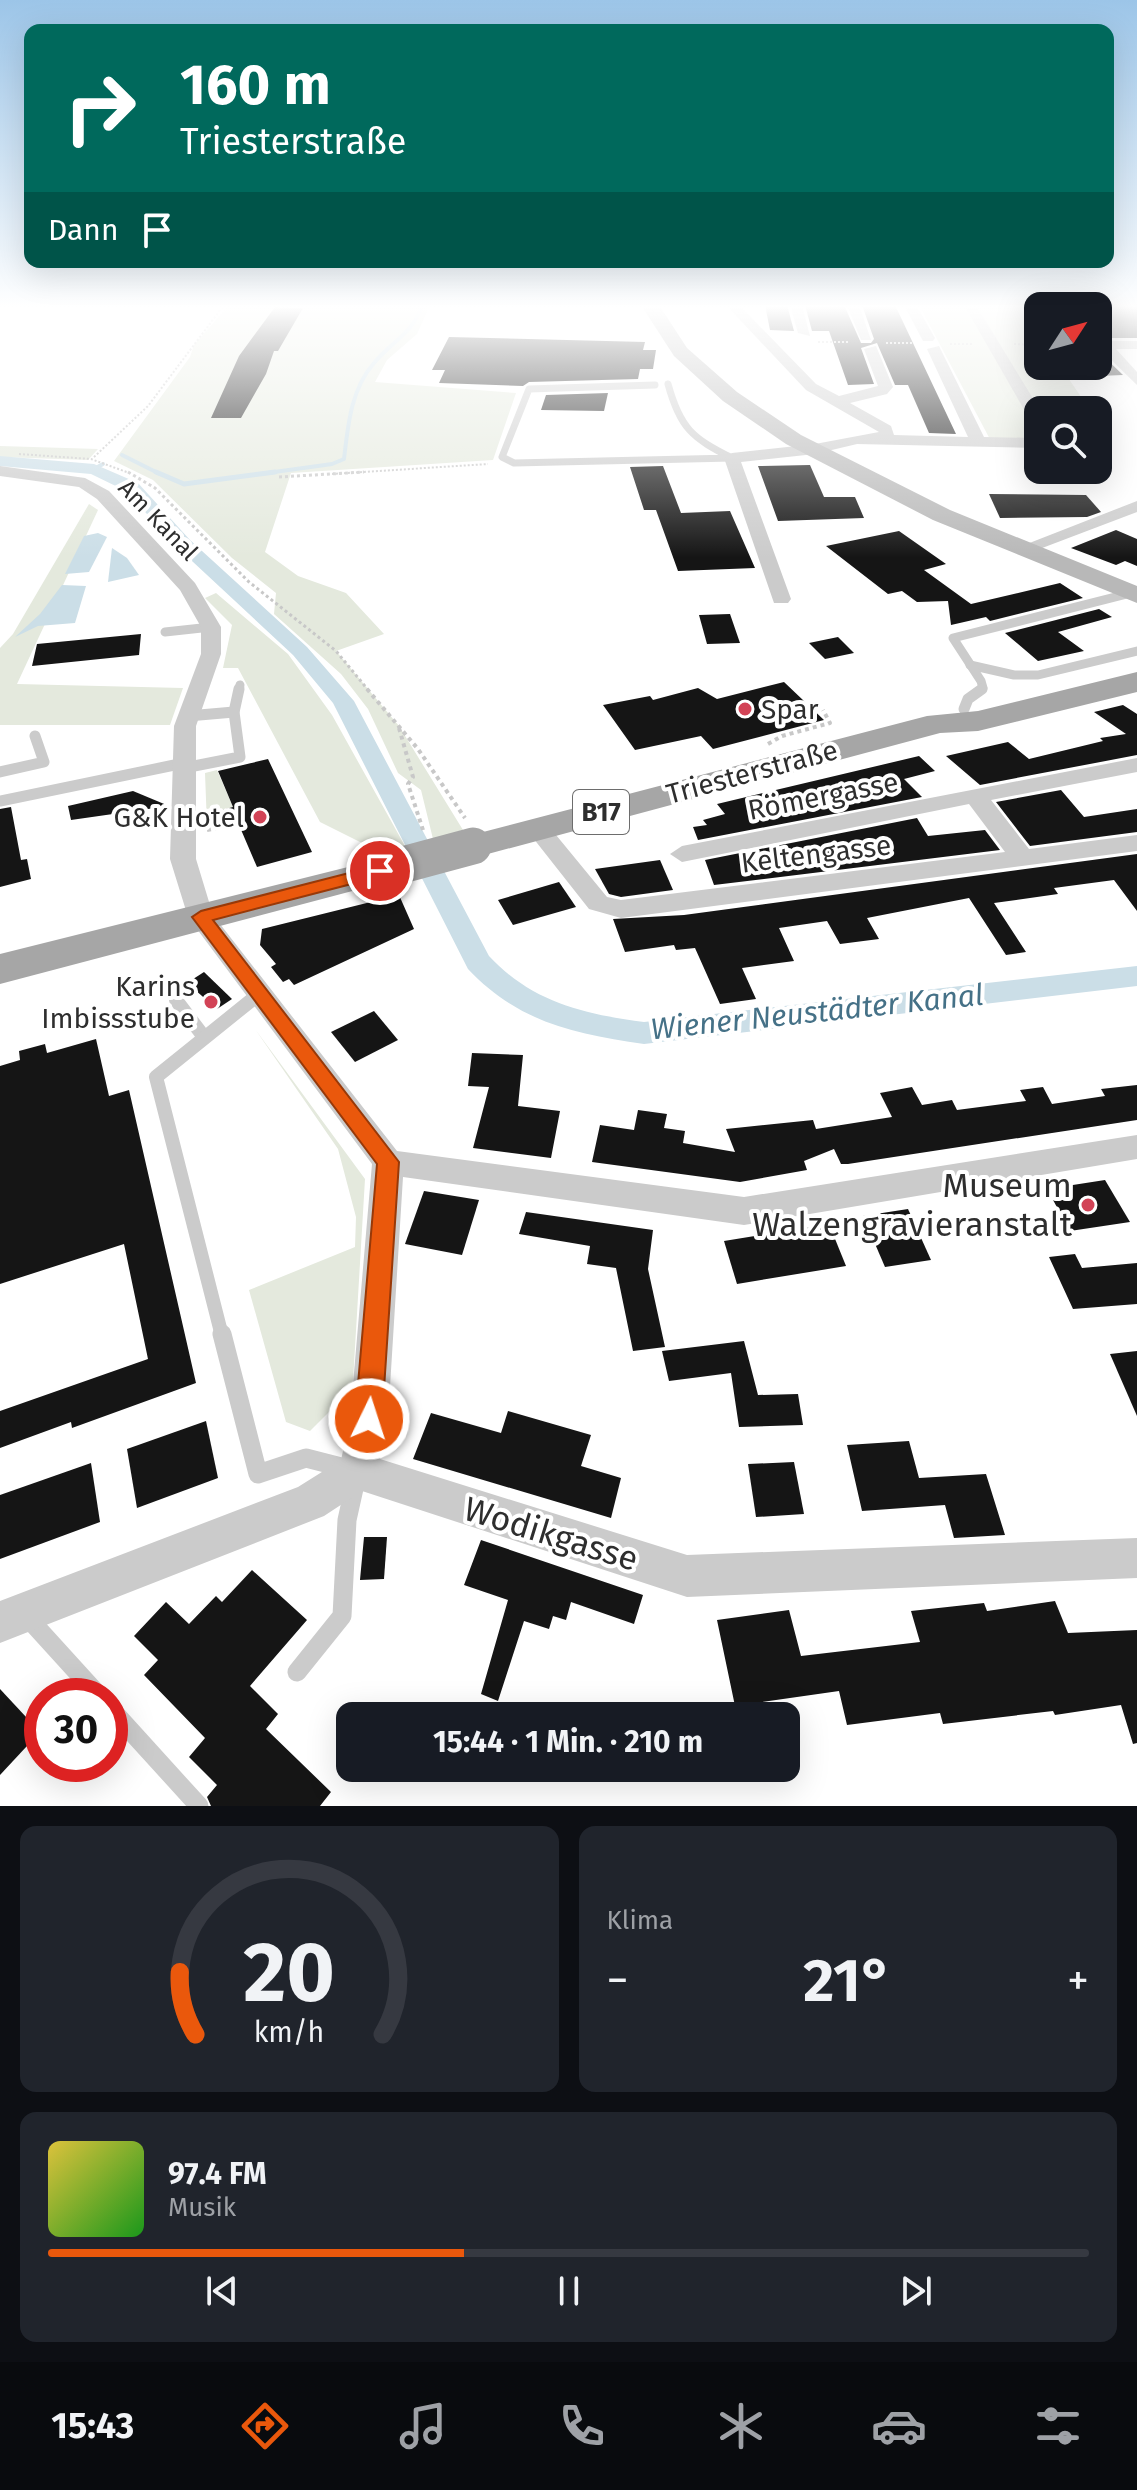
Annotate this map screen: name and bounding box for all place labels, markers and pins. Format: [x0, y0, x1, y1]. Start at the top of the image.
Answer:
place label: Spar [761, 693, 819, 726]
marker: Spar [736, 700, 754, 718]
place label: G&K Hotel [113, 801, 244, 834]
marker: G&K Hotel [251, 808, 269, 826]
pin [346, 837, 414, 905]
place label: Karins Imbissstube [41, 970, 195, 1035]
marker: Karins Imbissstube [202, 993, 220, 1011]
place label: Museum Walzengravieranstalt [752, 1165, 1073, 1245]
marker: Museum Walzengravieranstalt [1079, 1196, 1097, 1214]

